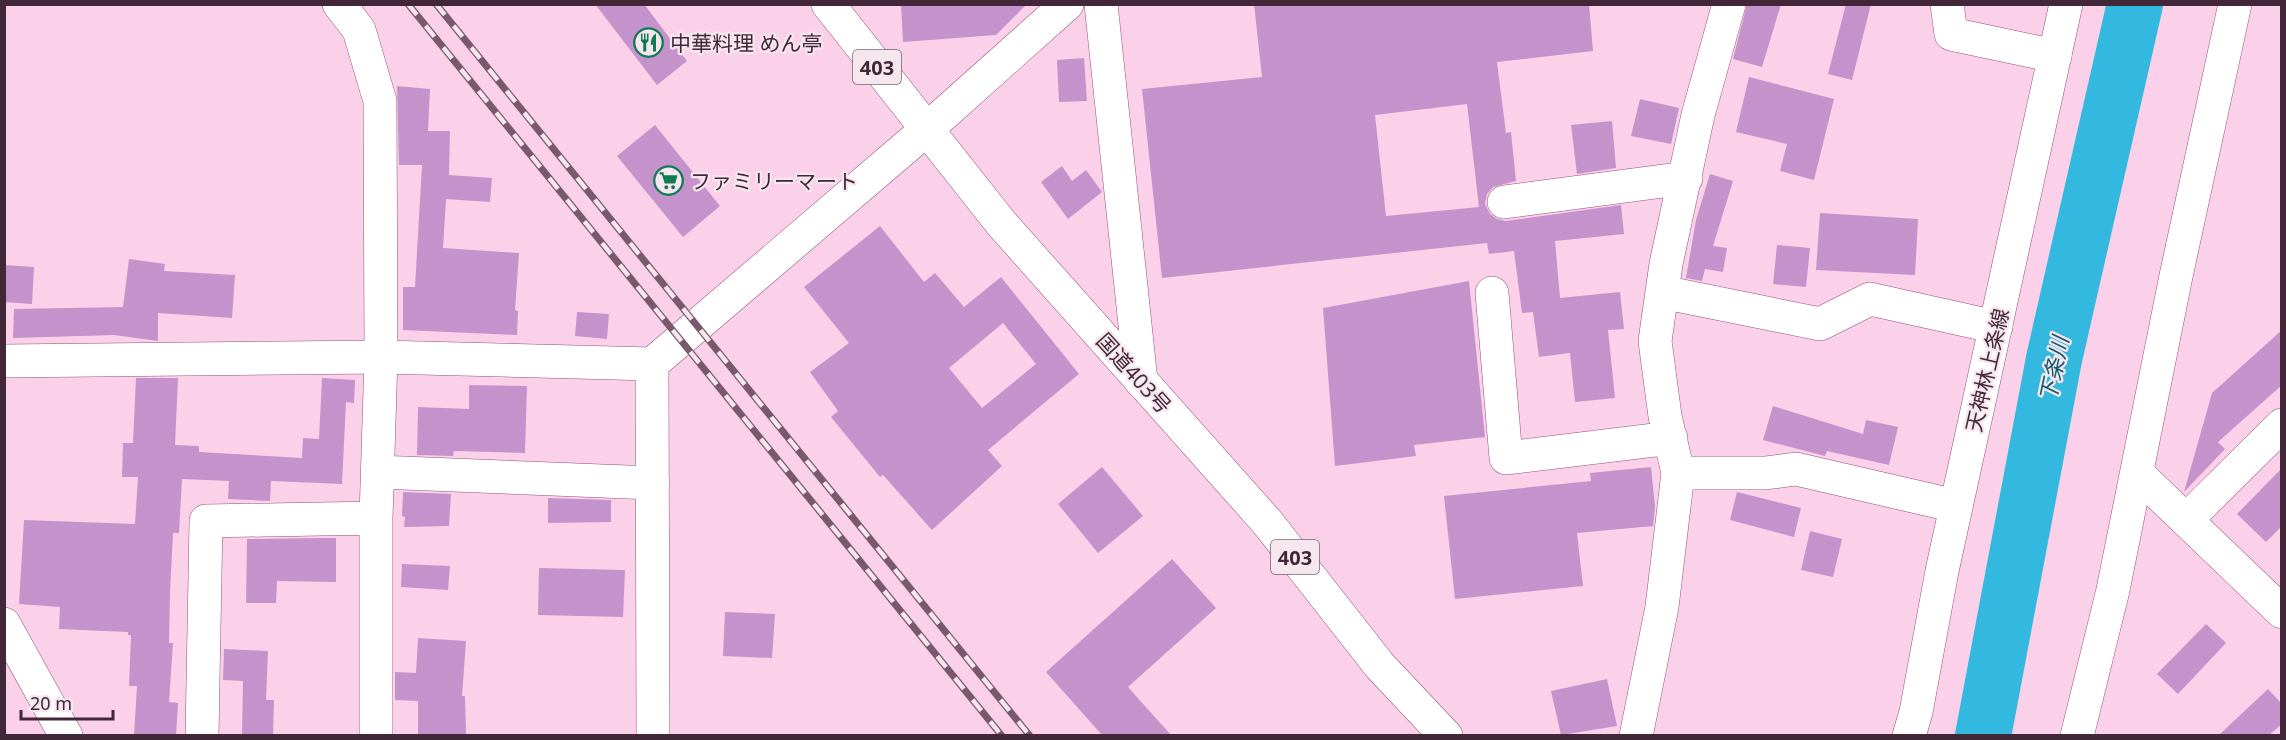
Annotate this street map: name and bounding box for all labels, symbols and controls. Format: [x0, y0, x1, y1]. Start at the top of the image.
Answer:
restaurant icon: 中華料理 めん亭 [633, 27, 665, 59]
place label: 中華料理 めん亭 [670, 29, 822, 57]
road number: 403 [853, 50, 901, 84]
supermarket icon: ファミリーマート [653, 165, 685, 197]
place label: ファミリーマート [690, 167, 858, 195]
street label: 天神林上条線 [1959, 305, 2015, 435]
street label: 国道403号 [1090, 327, 1178, 419]
water label: 下条川 [2031, 332, 2075, 404]
road number: 403 [1271, 540, 1319, 574]
scale bar [21, 683, 112, 721]
text: 20 m [30, 691, 72, 715]

